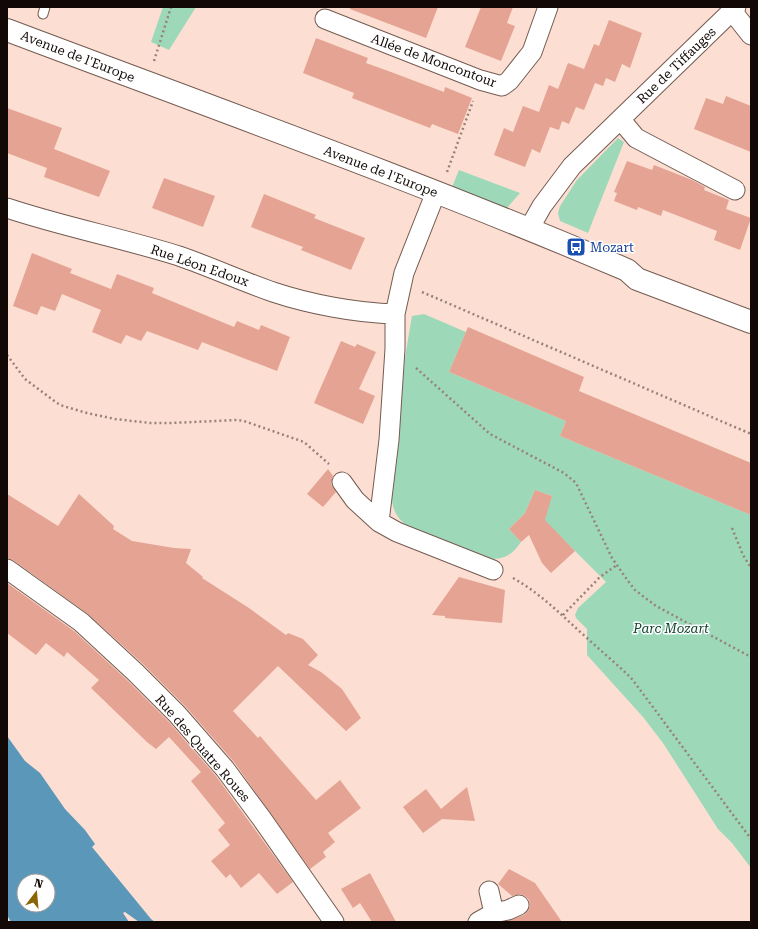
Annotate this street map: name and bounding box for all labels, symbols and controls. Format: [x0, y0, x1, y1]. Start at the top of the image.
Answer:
street label: Rue de Tiffauges [634, 24, 719, 107]
street label: Avenue de l'Europe [19, 28, 137, 85]
street label: Allée de Moncontour [369, 31, 499, 90]
street label: Avenue de l'Europe [322, 143, 440, 200]
bus stop icon: Mozart [565, 236, 587, 258]
place label: Mozart [590, 240, 634, 255]
street label: Rue Léon Edoux [149, 242, 251, 289]
park label: Parc Mozart [632, 621, 709, 636]
street label: Rue des Quatre Roues [152, 692, 253, 805]
north arrow [16, 873, 56, 913]
text: N [33, 876, 45, 891]

